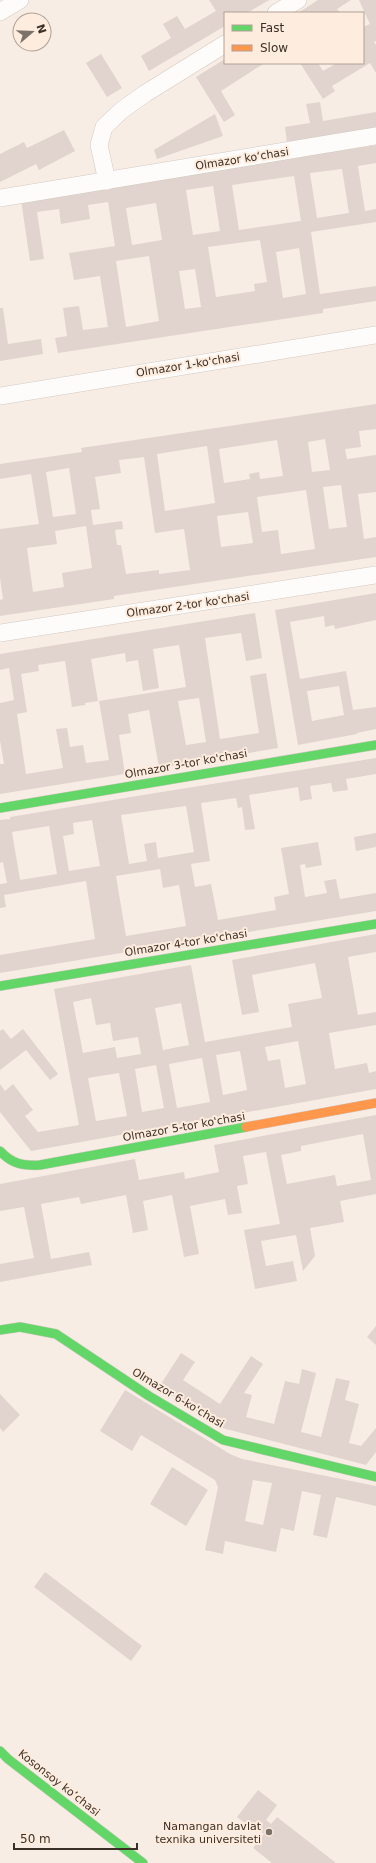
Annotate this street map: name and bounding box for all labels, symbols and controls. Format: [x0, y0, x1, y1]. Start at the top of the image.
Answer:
north arrow [12, 12, 52, 52]
legend [224, 12, 364, 64]
text: Fast [260, 21, 284, 35]
text: N [33, 22, 49, 35]
text: Slow [260, 41, 288, 55]
street label: Olmazor koʻchasi [194, 145, 290, 173]
street label: Olmazor 1-ko'chasi [135, 350, 241, 380]
street label: Olmazor 2-tor ko'chasi [126, 590, 250, 620]
street label: Olmazor 3-tor ko'chasi [124, 747, 248, 781]
street label: Olmazor 4-tor ko'chasi [124, 927, 248, 959]
street label: Olmazor 5-tor ko'chasi [122, 1110, 246, 1144]
street label: Olmazor 6-ko'chasi [130, 1365, 226, 1431]
street label: Kosonsoy ko’chasi [16, 1747, 102, 1819]
place label: Namangan davlat texnika universiteti [155, 1820, 262, 1846]
scale bar [14, 1825, 137, 1851]
marker: Namangan davlat texnika universiteti [264, 1827, 274, 1837]
text: 50 m [20, 1832, 51, 1846]

